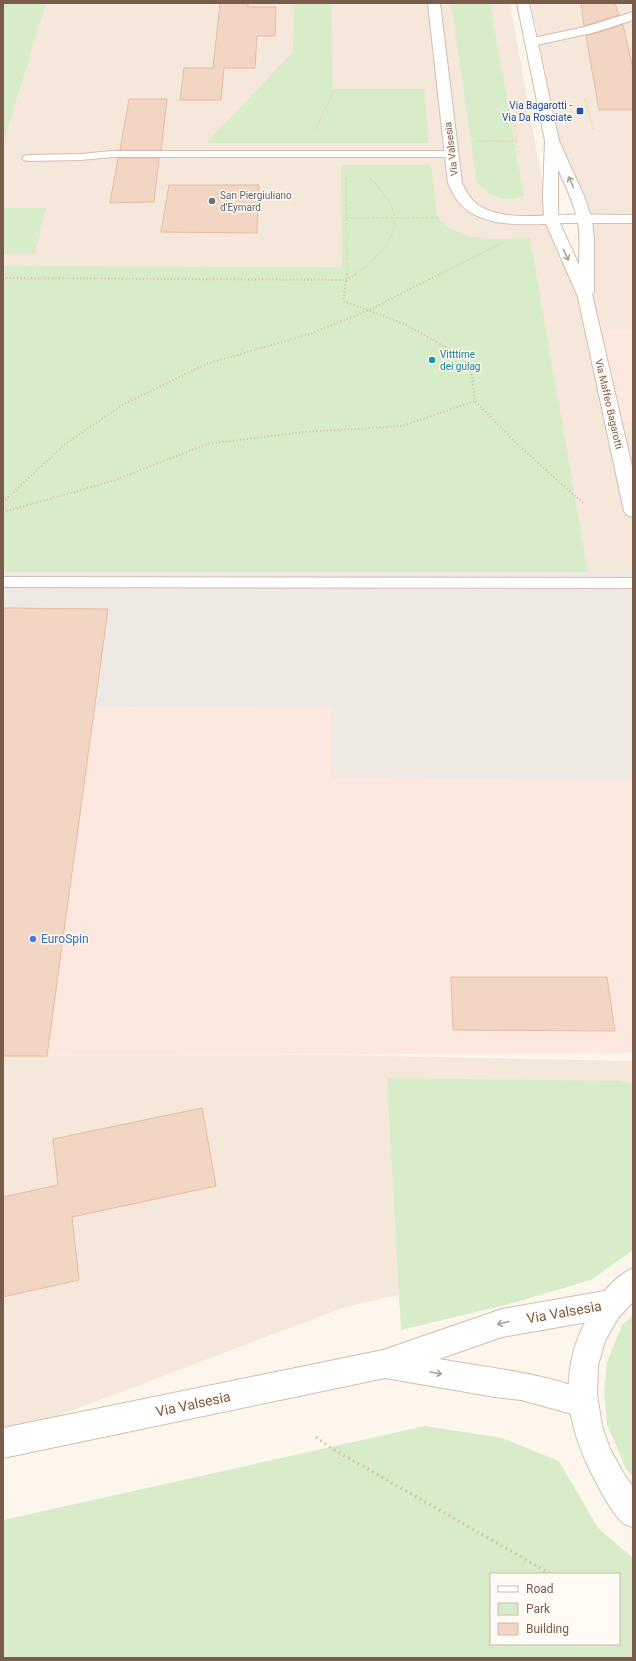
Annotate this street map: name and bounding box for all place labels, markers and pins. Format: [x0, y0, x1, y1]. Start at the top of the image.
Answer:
place label: Via Bagarotti - Via Da Rosciate [502, 100, 572, 123]
marker: Via Bagarotti - Via Da Rosciate [575, 106, 585, 116]
place label: San Piergiuliano d'Eymard [220, 190, 292, 213]
marker: San Piergiuliano d'Eymard [207, 196, 217, 206]
place label: Vitttime dei gulag [440, 349, 480, 372]
marker: Vitttime dei gulag [427, 355, 437, 365]
place label: EuroSpin [41, 932, 89, 946]
marker: EuroSpin [28, 934, 38, 944]

